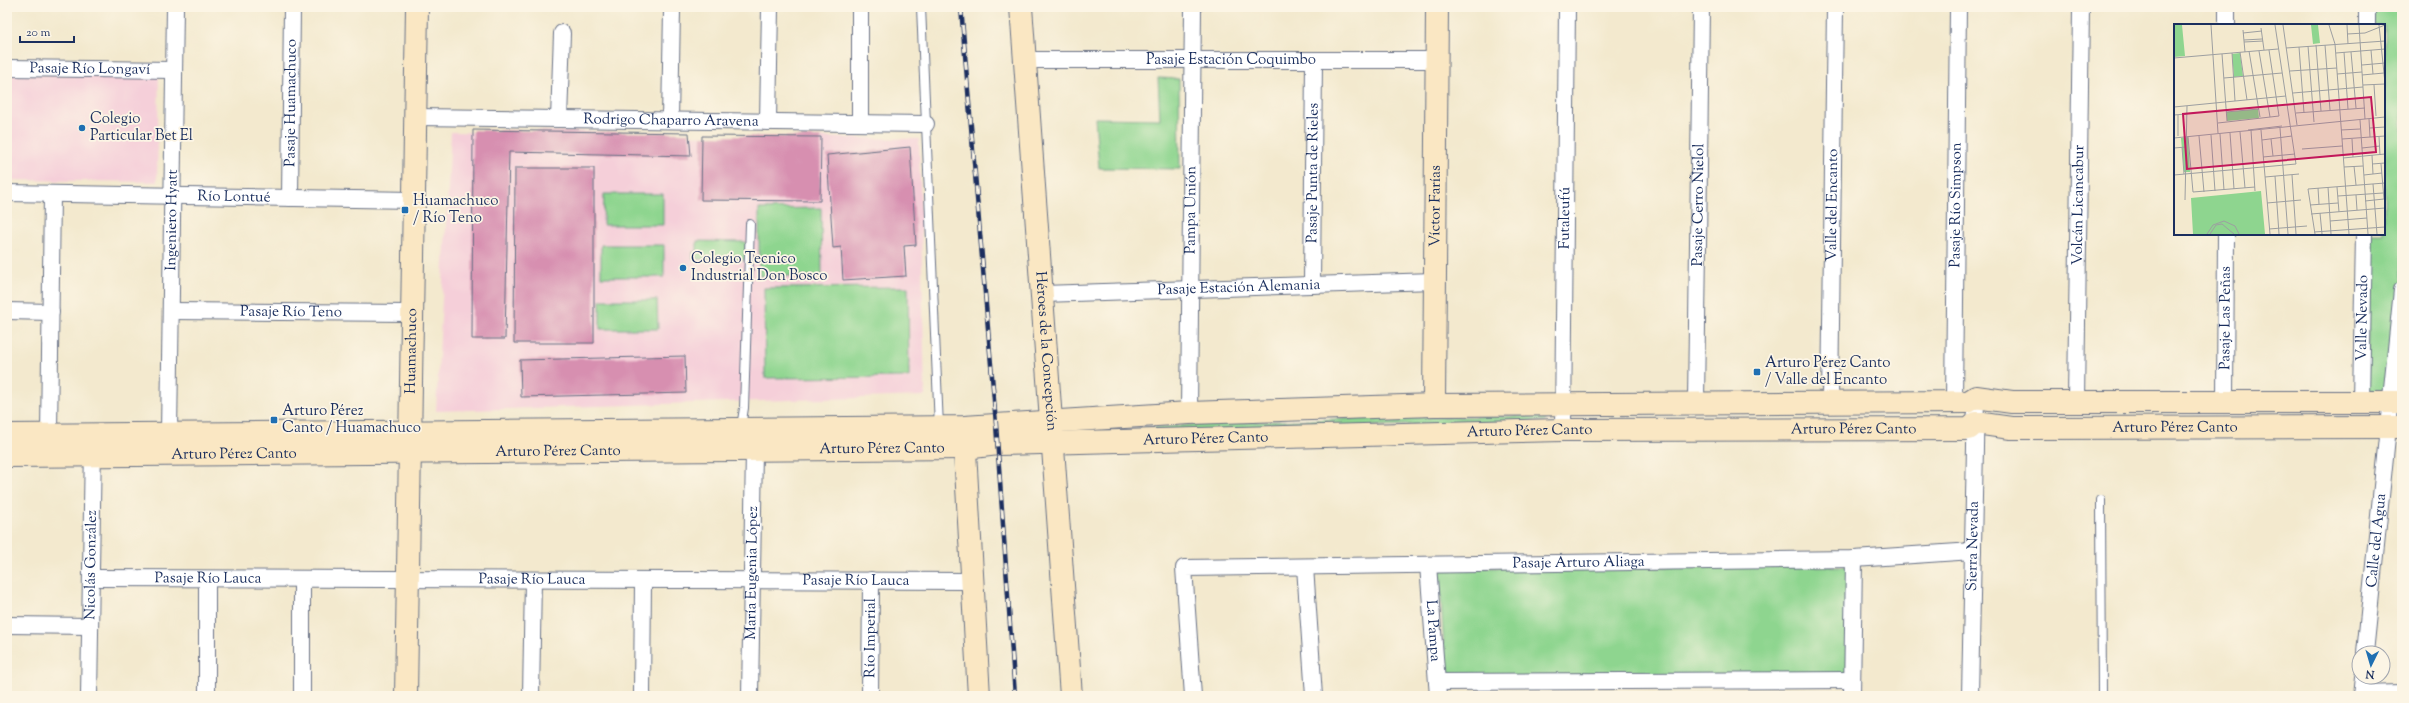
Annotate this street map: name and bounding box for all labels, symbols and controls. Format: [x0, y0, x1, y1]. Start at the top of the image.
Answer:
scale bar [20, 18, 74, 44]
text: 20 m [26, 24, 51, 42]
inset map [2174, 24, 2385, 235]
street label: Pasaje Huamachuco [280, 39, 302, 167]
street label: Pasaje Estación Coquimbo [1146, 50, 1316, 71]
street label: Pasaje Río Longaví [29, 58, 151, 80]
street label: Pasaje Punta de Rieles [1302, 103, 1324, 243]
place label: Colegio Particular Bet El [90, 109, 193, 147]
street label: Rodrigo Chaparro Aravena [583, 109, 759, 132]
marker: Colegio Particular Bet El [77, 123, 87, 133]
street label: Pasaje Río Simpson [1945, 142, 1967, 268]
street label: Pasaje Cerro Ñielol [1687, 143, 1710, 267]
street label: Volcán Licancabur [2067, 144, 2090, 265]
street label: Valle del Encanto [1821, 148, 1844, 262]
street label: Víctor Farías [1425, 165, 1446, 247]
street label: Pampa Unión [1180, 166, 1202, 254]
street label: Ingeniero Hyatt [161, 169, 183, 271]
street label: Río Lontué [197, 186, 271, 208]
street label: Futaleufú [1554, 186, 1576, 249]
place label: Huamachuco / Río Teno [413, 191, 499, 229]
marker: Huamachuco / Río Teno [400, 205, 410, 215]
place label: Colegio Tecnico Industrial Don Bosco [691, 249, 828, 287]
marker: Colegio Tecnico Industrial Don Bosco [678, 263, 688, 273]
street label: Pasaje Las Peñas [2215, 266, 2236, 370]
street label: Héroes de la Concepción [1030, 270, 1062, 432]
street label: Pasaje Estación Alemania [1157, 274, 1321, 301]
street label: Valle Nevado [2351, 275, 2374, 361]
street label: Pasaje Río Teno [240, 301, 342, 323]
street label: Huamachuco [400, 308, 423, 394]
place label: Arturo Pérez Canto / Valle del Encanto [1765, 353, 1890, 391]
marker: Arturo Pérez Canto / Valle del Encanto [1752, 367, 1762, 377]
place label: Arturo Pérez Canto / Huamachuco [282, 401, 421, 439]
marker: Arturo Pérez Canto / Huamachuco [269, 415, 279, 425]
street label: Arturo Pérez Canto [2112, 417, 2238, 438]
street label: Arturo Pérez Canto [1467, 419, 1592, 443]
street label: Arturo Pérez Canto [1791, 419, 1916, 440]
street label: Arturo Pérez Canto [1143, 427, 1269, 451]
street label: Arturo Pérez Canto [819, 438, 945, 460]
street label: Arturo Pérez Canto [495, 440, 621, 462]
street label: Arturo Pérez Canto [171, 443, 297, 465]
street label: Calle del Agua [2361, 492, 2392, 589]
street label: Sierra Nevada [1962, 501, 1984, 591]
street label: María Eugenia López [740, 506, 764, 640]
street label: Nicolás González [80, 510, 102, 620]
street label: Pasaje Arturo Aliaga [1512, 551, 1645, 574]
street label: Pasaje Río Lauca [155, 568, 261, 589]
street label: Pasaje Río Lauca [479, 569, 585, 590]
street label: Pasaje Río Lauca [803, 570, 909, 591]
street label: Río Imperial [860, 598, 881, 678]
street label: La Pampa [1420, 599, 1446, 663]
north arrow [2351, 645, 2391, 685]
text: N [2365, 666, 2376, 682]

